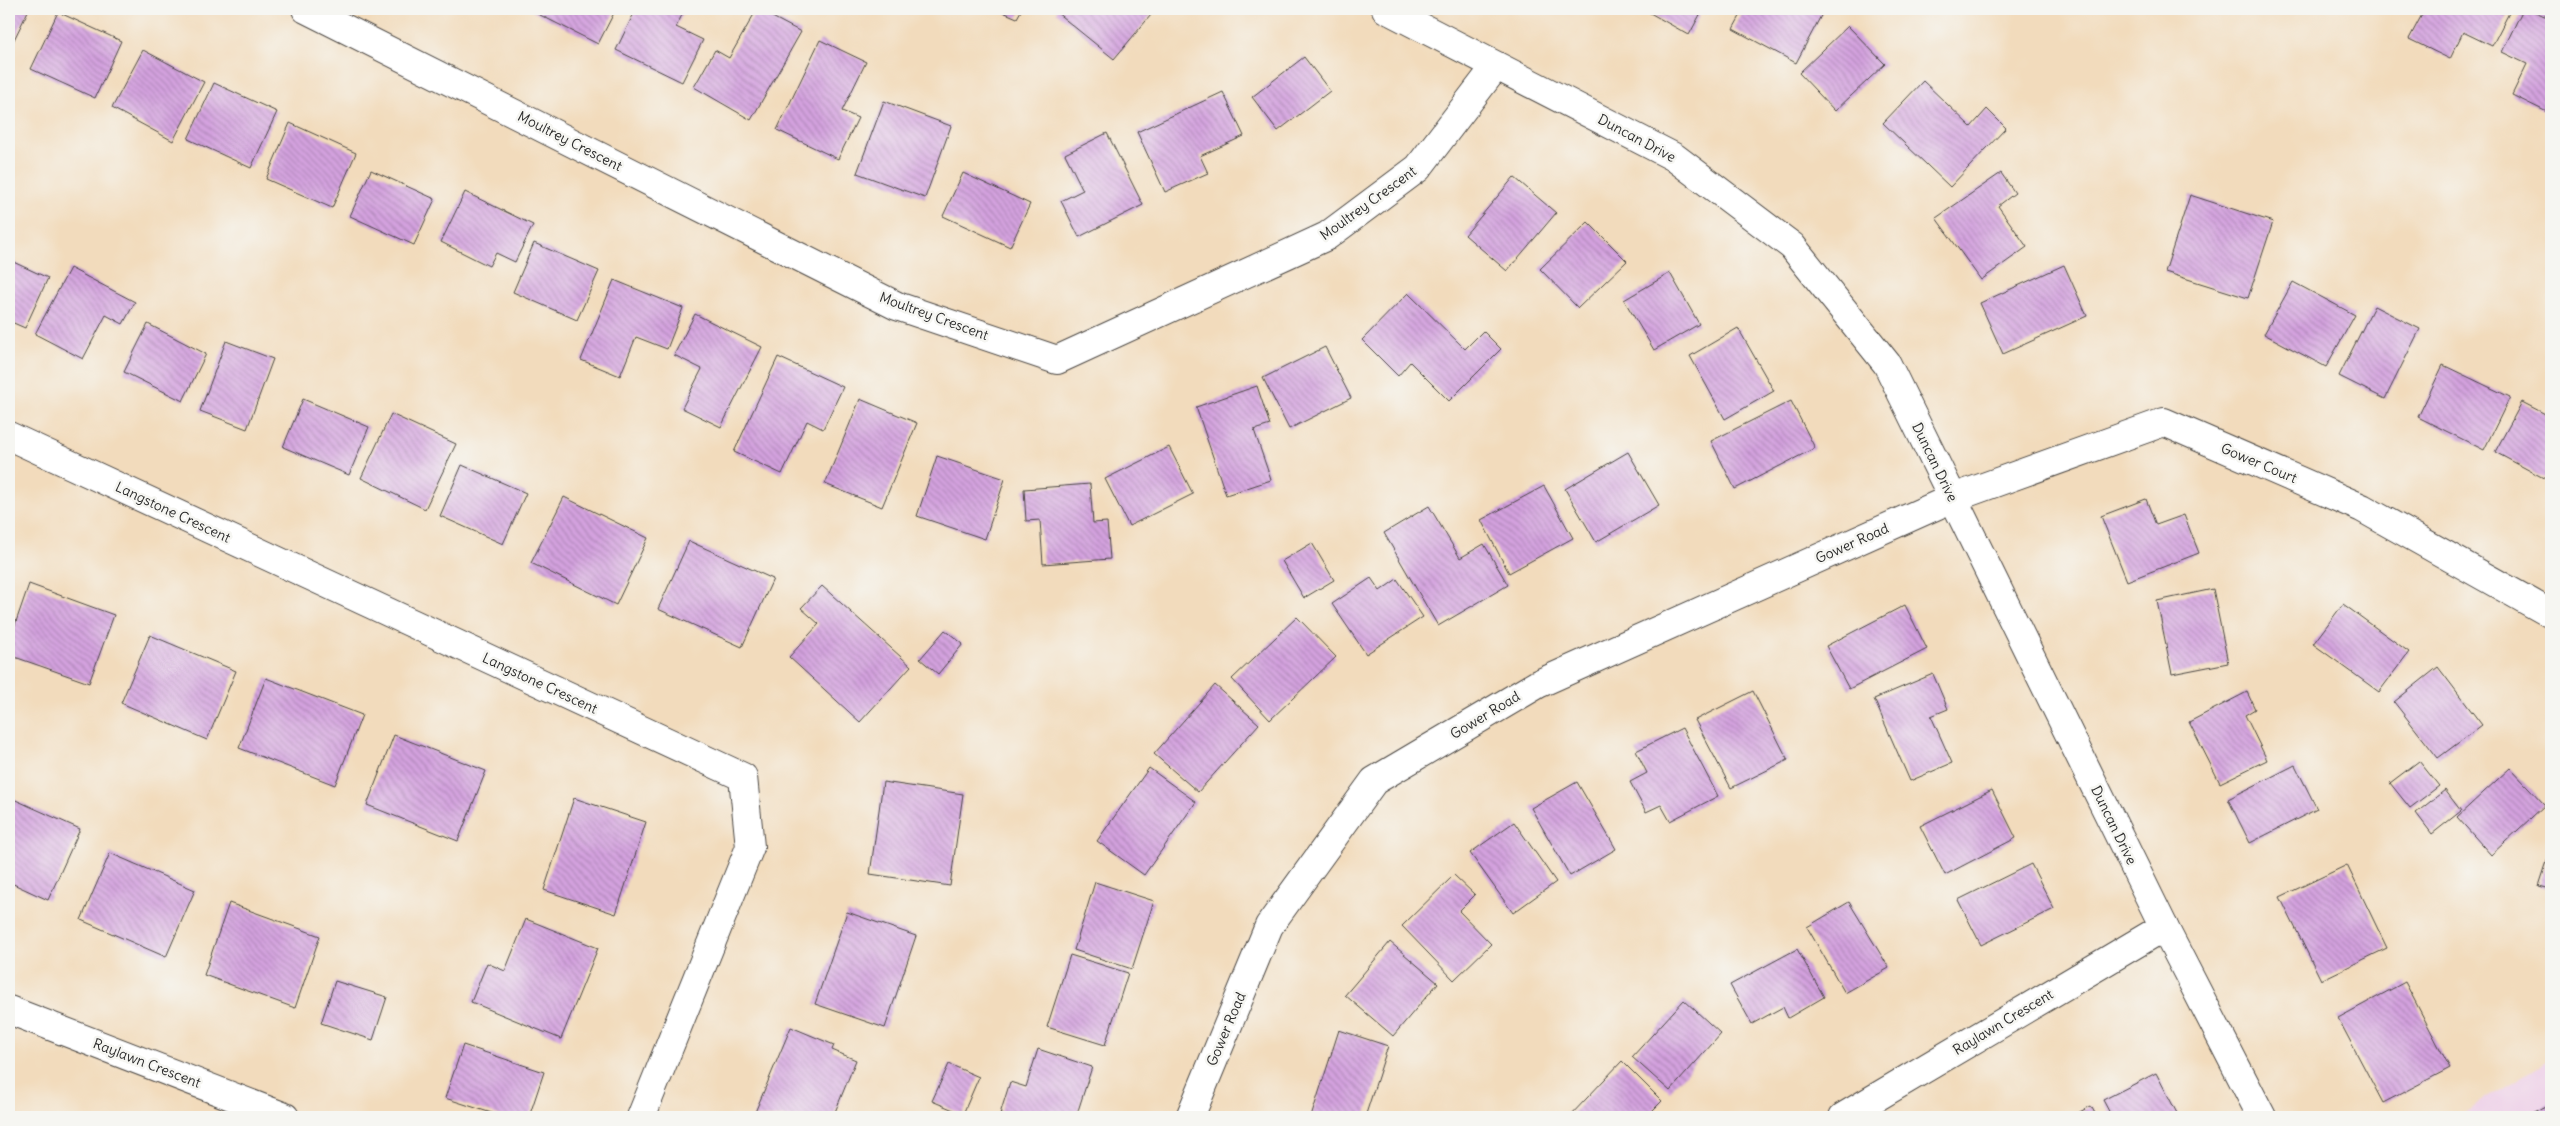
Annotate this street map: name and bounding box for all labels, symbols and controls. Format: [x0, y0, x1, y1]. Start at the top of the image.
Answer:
street label: Moultrey Crescent [515, 107, 625, 175]
street label: Duncan Drive [1595, 110, 1679, 166]
street label: Moultrey Crescent [1316, 162, 1420, 244]
street label: Moultrey Crescent [877, 288, 991, 344]
street label: Duncan Drive [1908, 420, 1962, 504]
street label: Gower Court [2218, 439, 2300, 487]
street label: Langstone Crescent [113, 477, 234, 547]
street label: Gower Road [1813, 519, 1891, 567]
street label: Langstone Crescent [480, 648, 601, 718]
street label: Gower Road [1447, 687, 1523, 743]
street label: Duncan Drive [2087, 783, 2141, 867]
street label: Raylawn Crescent [1950, 985, 2057, 1059]
street label: Gower Road [1202, 989, 1250, 1069]
street label: Raylawn Crescent [91, 1034, 204, 1092]

